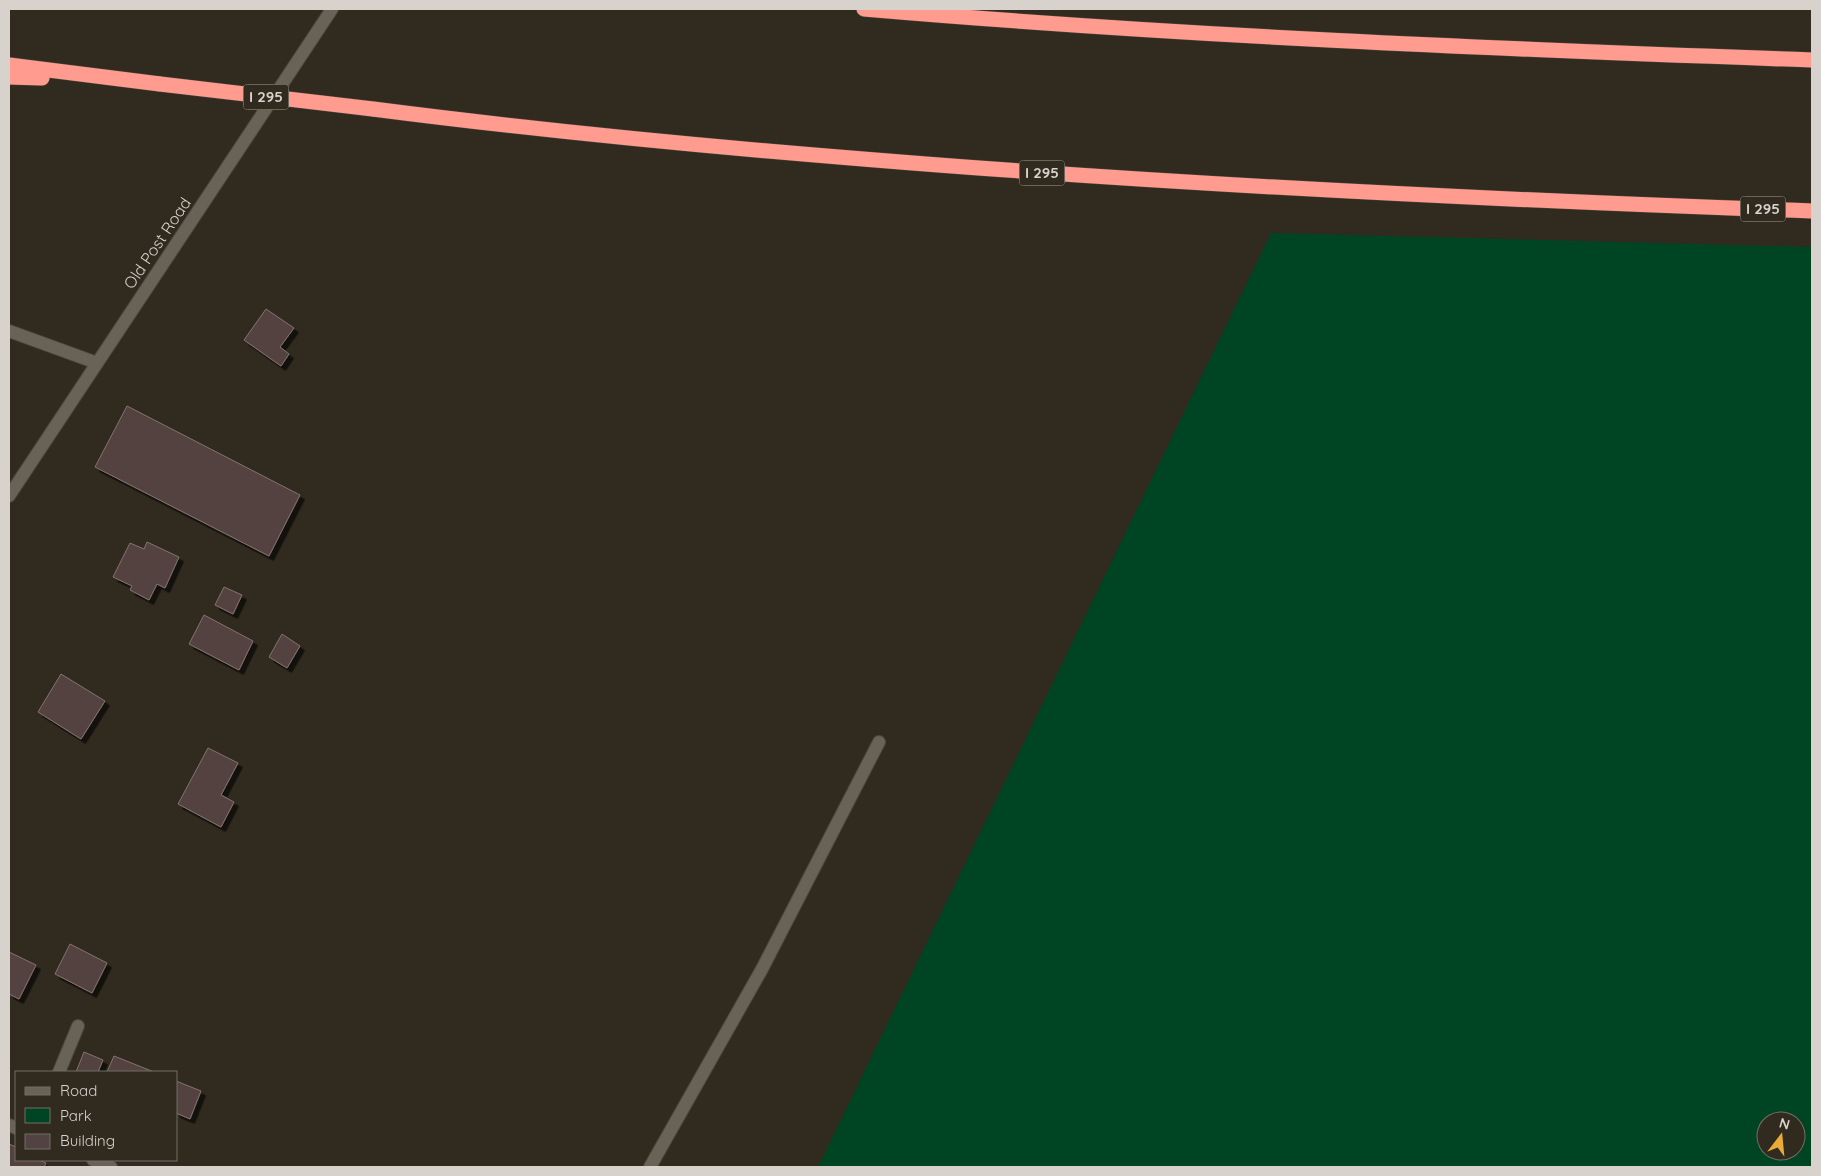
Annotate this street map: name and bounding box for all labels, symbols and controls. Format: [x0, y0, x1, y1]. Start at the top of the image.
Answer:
road number: I 295 [244, 84, 288, 110]
road number: I 295 [1020, 160, 1064, 186]
street label: Old Post Road [119, 194, 195, 292]
road number: I 295 [1740, 196, 1786, 222]
legend [15, 1071, 178, 1161]
text: Road [60, 1081, 97, 1100]
text: Park [60, 1106, 92, 1125]
north arrow [1756, 1111, 1806, 1161]
text: N [1777, 1113, 1792, 1134]
text: Building [60, 1131, 115, 1150]

